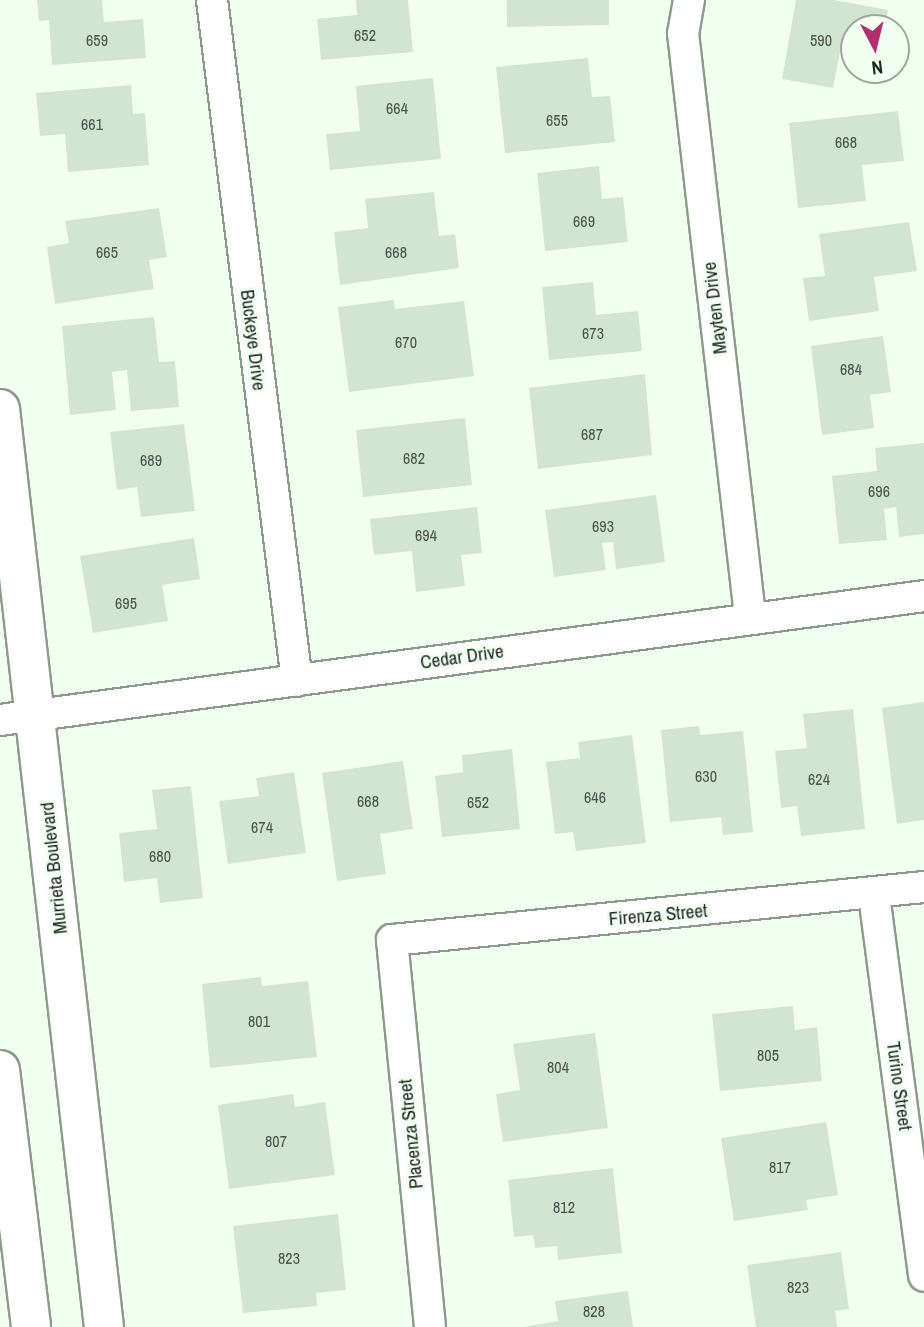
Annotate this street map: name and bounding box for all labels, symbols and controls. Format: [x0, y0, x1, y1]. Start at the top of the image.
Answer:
north arrow [840, 14, 910, 84]
house number: 652 [354, 25, 376, 45]
house number: 659 [86, 30, 108, 50]
house number: 590 [810, 30, 832, 50]
text: N [870, 54, 884, 81]
house number: 664 [386, 98, 408, 118]
house number: 655 [546, 110, 568, 130]
house number: 661 [81, 114, 103, 134]
house number: 668 [835, 132, 857, 152]
house number: 669 [573, 211, 595, 231]
house number: 665 [96, 242, 118, 262]
house number: 668 [385, 242, 407, 262]
street label: Mayten Drive [698, 261, 732, 355]
street label: Buckeye Drive [236, 288, 270, 392]
house number: 673 [582, 323, 604, 343]
house number: 670 [395, 332, 417, 352]
house number: 684 [840, 359, 862, 379]
house number: 687 [581, 424, 603, 444]
house number: 682 [403, 448, 425, 468]
house number: 689 [140, 450, 162, 470]
house number: 696 [868, 481, 890, 501]
house number: 693 [592, 516, 614, 536]
house number: 694 [415, 525, 437, 545]
house number: 695 [115, 593, 137, 613]
street label: Cedar Drive [419, 640, 505, 674]
house number: 630 [695, 766, 717, 786]
house number: 624 [808, 769, 830, 789]
house number: 646 [584, 787, 606, 807]
house number: 668 [357, 791, 379, 811]
house number: 652 [467, 792, 489, 812]
street label: Murrieta Boulevard [36, 801, 72, 935]
house number: 674 [251, 817, 273, 837]
house number: 680 [149, 846, 171, 866]
street label: Firenza Street [608, 899, 708, 931]
house number: 801 [248, 1011, 270, 1031]
street label: Turino Street [881, 1040, 917, 1132]
house number: 805 [757, 1045, 779, 1065]
house number: 804 [547, 1057, 569, 1077]
street label: Placenza Street [394, 1078, 428, 1190]
house number: 807 [265, 1131, 287, 1151]
house number: 817 [769, 1157, 791, 1177]
house number: 812 [553, 1197, 575, 1217]
house number: 823 [278, 1248, 300, 1268]
house number: 823 [787, 1277, 809, 1297]
house number: 828 [583, 1301, 605, 1321]

